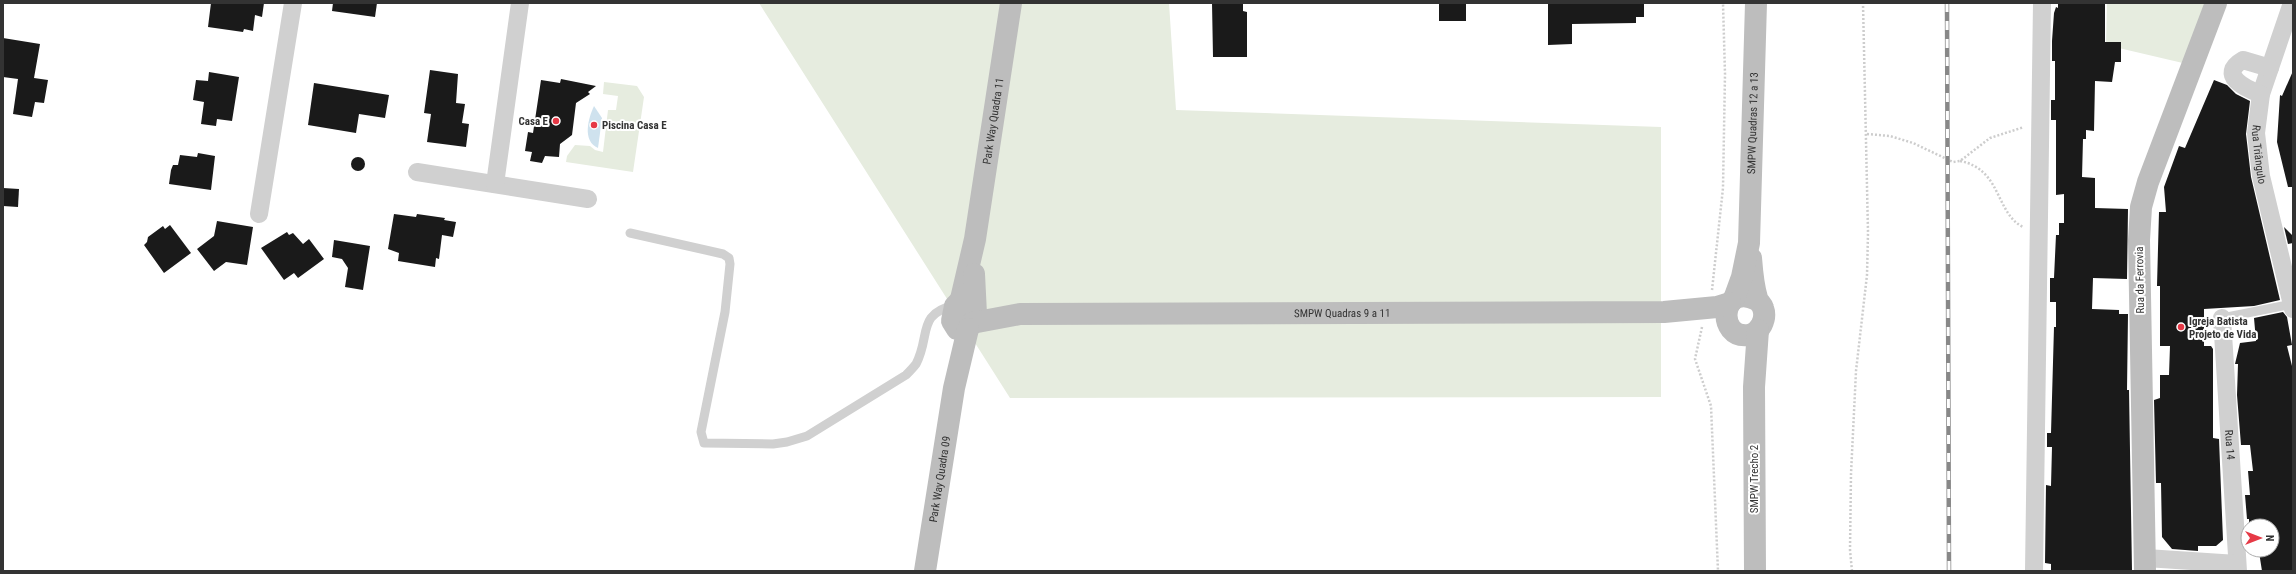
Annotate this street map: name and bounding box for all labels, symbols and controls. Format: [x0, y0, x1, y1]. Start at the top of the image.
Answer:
street label: SMPW Quadras 12 a 13 [1745, 72, 1760, 174]
street label: Park Way Quadra 11 [980, 77, 1006, 165]
place label: Casa E [518, 115, 549, 128]
marker: Casa E [551, 116, 561, 126]
place label: Piscina Casa E [602, 119, 667, 132]
marker: Piscina Casa E [589, 120, 599, 130]
street label: Rua Triângulo [2249, 124, 2269, 186]
street label: Rua da Ferrovia [2133, 246, 2147, 314]
street label: SMPW Quadras 9 a 11 [1294, 306, 1390, 320]
place label: Igreja Batista Projeto de Vida [2189, 315, 2256, 341]
marker: Igreja Batista Projeto de Vida [2176, 322, 2186, 332]
street label: Rua 14 [2223, 429, 2237, 461]
street label: Park Way Quadra 09 [926, 435, 953, 523]
street label: SMPW Trecho 2 [1748, 445, 1761, 513]
north arrow [2240, 518, 2280, 558]
text: N [2263, 535, 2276, 542]

